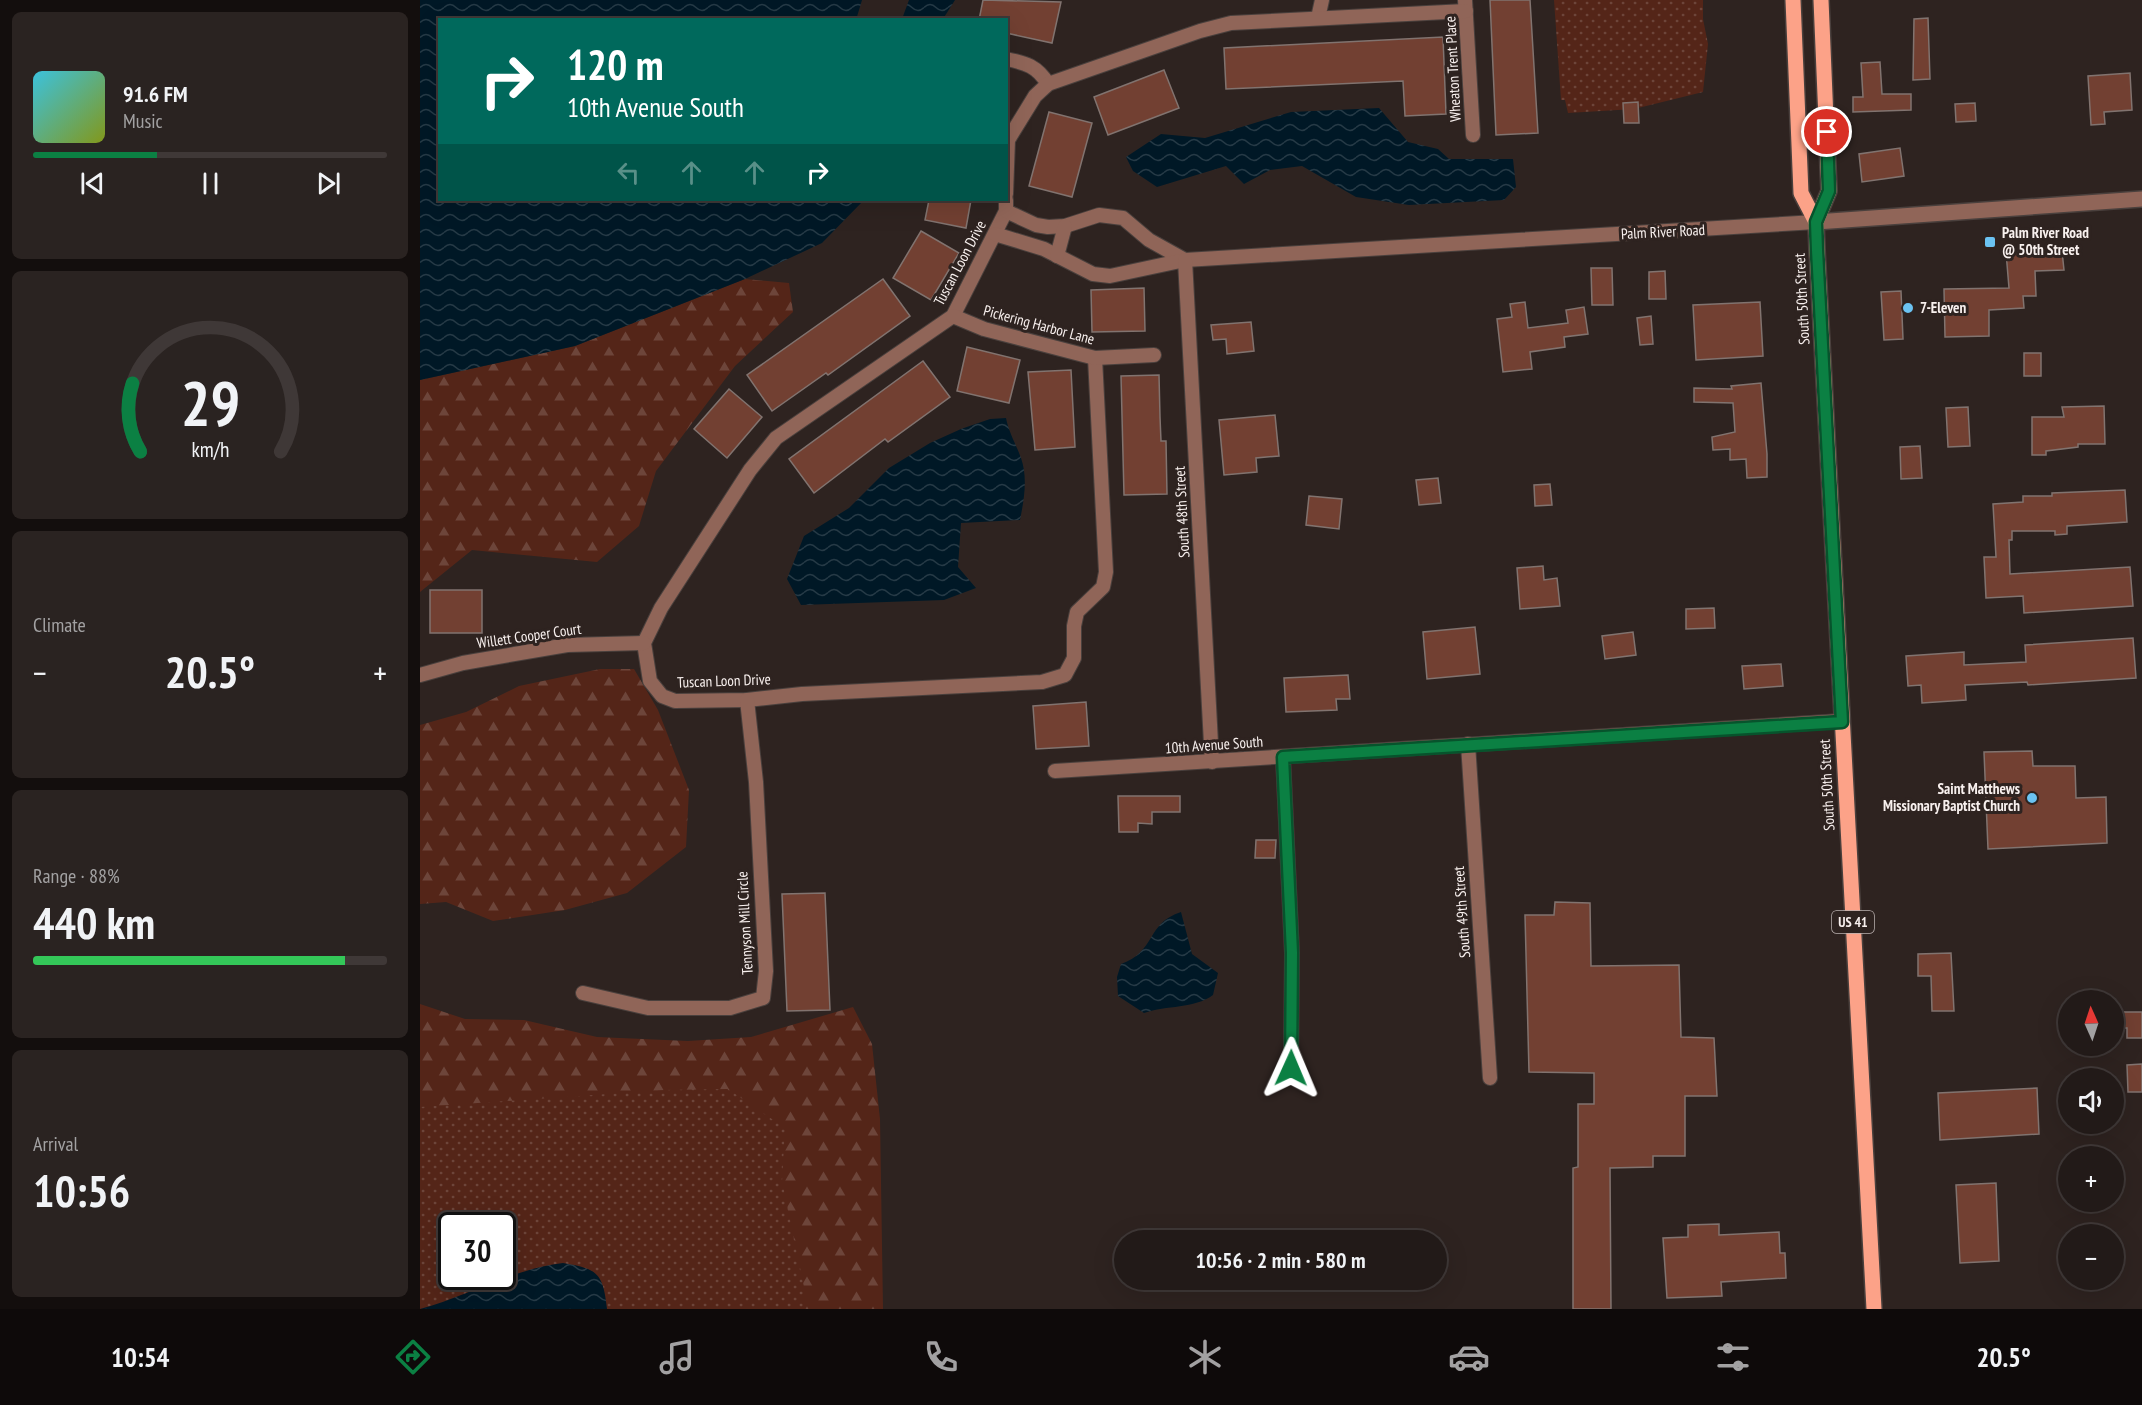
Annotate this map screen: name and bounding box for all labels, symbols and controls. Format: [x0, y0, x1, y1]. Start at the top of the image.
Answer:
street label: Wheaton Trent Place [1440, 16, 1465, 122]
text: 120 m [567, 37, 664, 92]
icon: right [468, 42, 546, 120]
text: 91.6 FM [123, 80, 188, 108]
text: 10th Avenue South [567, 90, 744, 124]
pin [1801, 106, 1852, 157]
text: Music [123, 108, 163, 134]
icon: arrive [1810, 115, 1843, 148]
icon: left [612, 156, 645, 189]
icon: ahead [675, 156, 708, 189]
icon: ahead [738, 156, 771, 189]
icon: right [801, 156, 834, 189]
icon: previous [76, 167, 109, 200]
icon: pause [194, 167, 227, 200]
icon: next [312, 167, 345, 200]
street label: Tuscan Loon Drive [929, 217, 990, 309]
street label: Palm River Road [1620, 220, 1705, 243]
place label: Palm River Road @ 50th Street [2002, 223, 2089, 259]
marker: Palm River Road @ 50th Street [1983, 235, 1997, 249]
street label: South 50th Street [1790, 253, 1813, 345]
place label: 7-Eleven [1920, 298, 1967, 317]
street label: Pickering Harbor Lane [982, 301, 1097, 348]
marker: 7-Eleven [1901, 301, 1915, 315]
text: 29 [180, 362, 240, 443]
text: km/h [191, 436, 229, 464]
street label: South 48th Street [1170, 466, 1193, 558]
text: Climate [33, 612, 86, 638]
street label: Willett Cooper Court [475, 619, 582, 652]
text: 20.5° [165, 642, 255, 700]
text: − [33, 651, 47, 694]
text: + [373, 651, 387, 694]
street label: Tuscan Loon Drive [677, 669, 771, 692]
street label: 10th Avenue South [1164, 732, 1264, 757]
street label: South 50th Street [1815, 739, 1838, 831]
place label: Saint Matthews Missionary Baptist Church [1883, 779, 2020, 815]
marker: Saint Matthews Missionary Baptist Church [2025, 791, 2039, 805]
text: Range · 88% [33, 863, 120, 889]
street label: South 49th Street [1449, 866, 1474, 958]
street label: Tennyson Mill Circle [732, 871, 757, 975]
text: 440 km [33, 893, 155, 951]
road number: US 41 [1832, 911, 1874, 933]
north arrow [2058, 990, 2124, 1056]
map controls [2058, 990, 2124, 1290]
position arrow [1259, 1036, 1323, 1100]
button: sound [2058, 1068, 2124, 1134]
text: Arrival [33, 1131, 78, 1157]
button: + [2058, 1146, 2124, 1212]
text: 10:56 [33, 1161, 130, 1219]
speed limit sign: 30 [438, 1212, 516, 1290]
button: − [2058, 1224, 2124, 1290]
text: 10:56 · 2 min · 580 m [1195, 1246, 1366, 1274]
icon: directions [392, 1336, 434, 1378]
icon: music [656, 1336, 698, 1378]
icon: phone [920, 1336, 962, 1378]
icon: climate [1184, 1336, 1226, 1378]
icon: car [1448, 1336, 1490, 1378]
icon: filters [1712, 1336, 1754, 1378]
text: 10:54 [111, 1340, 169, 1374]
text: 20.5° [1977, 1340, 2031, 1374]

